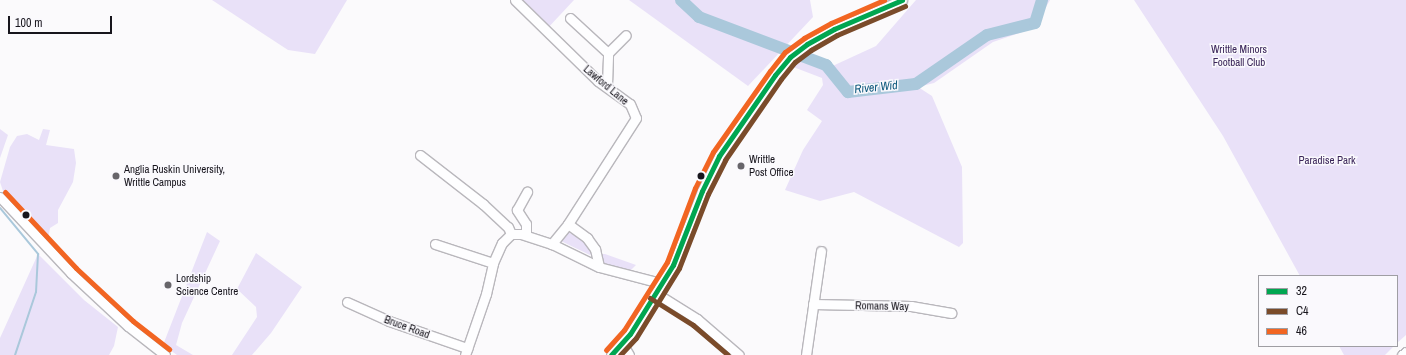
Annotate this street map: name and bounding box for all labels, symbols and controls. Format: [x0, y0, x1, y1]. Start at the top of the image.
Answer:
scale bar [10, 8, 114, 34]
text: 100 m [15, 15, 42, 31]
park label: Writtle Minors Football Club [1211, 43, 1267, 69]
street label: Lawford Lane [581, 62, 631, 108]
water label: River Wid [854, 79, 898, 97]
place label: Writtle Post Office [749, 153, 793, 179]
park label: Paradise Park [1298, 153, 1356, 167]
marker: Writtle Post Office [736, 161, 746, 171]
place label: Anglia Ruskin University, Writtle Campus [124, 163, 225, 189]
marker: Anglia Ruskin University, Writtle Campus [111, 171, 121, 181]
unlabelled marker [696, 171, 706, 181]
unlabelled marker [21, 210, 31, 220]
place label: Lordship Science Centre [176, 272, 238, 298]
legend [1258, 275, 1398, 347]
marker: Lordship Science Centre [163, 280, 173, 290]
text: 32 [1296, 283, 1307, 299]
street label: Romans Way [855, 299, 909, 313]
text: C4 [1296, 303, 1309, 319]
street label: Bruce Road [382, 313, 432, 341]
text: 46 [1296, 323, 1307, 339]

